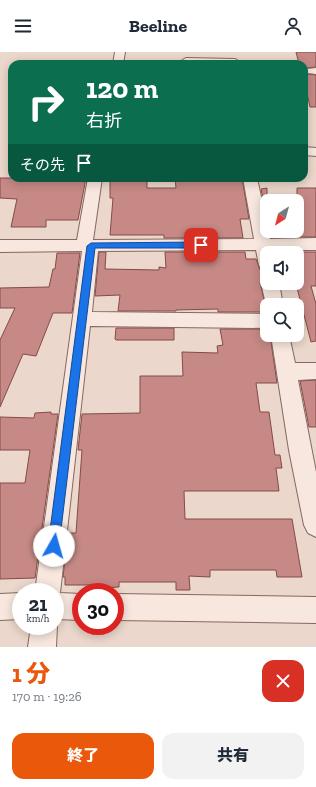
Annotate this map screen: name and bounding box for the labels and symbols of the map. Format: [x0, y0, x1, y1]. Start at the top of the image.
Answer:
north arrow [260, 194, 304, 238]
pin [184, 228, 218, 262]
position arrow [33, 525, 75, 567]
speed limit sign: 30 [72, 583, 124, 635]

